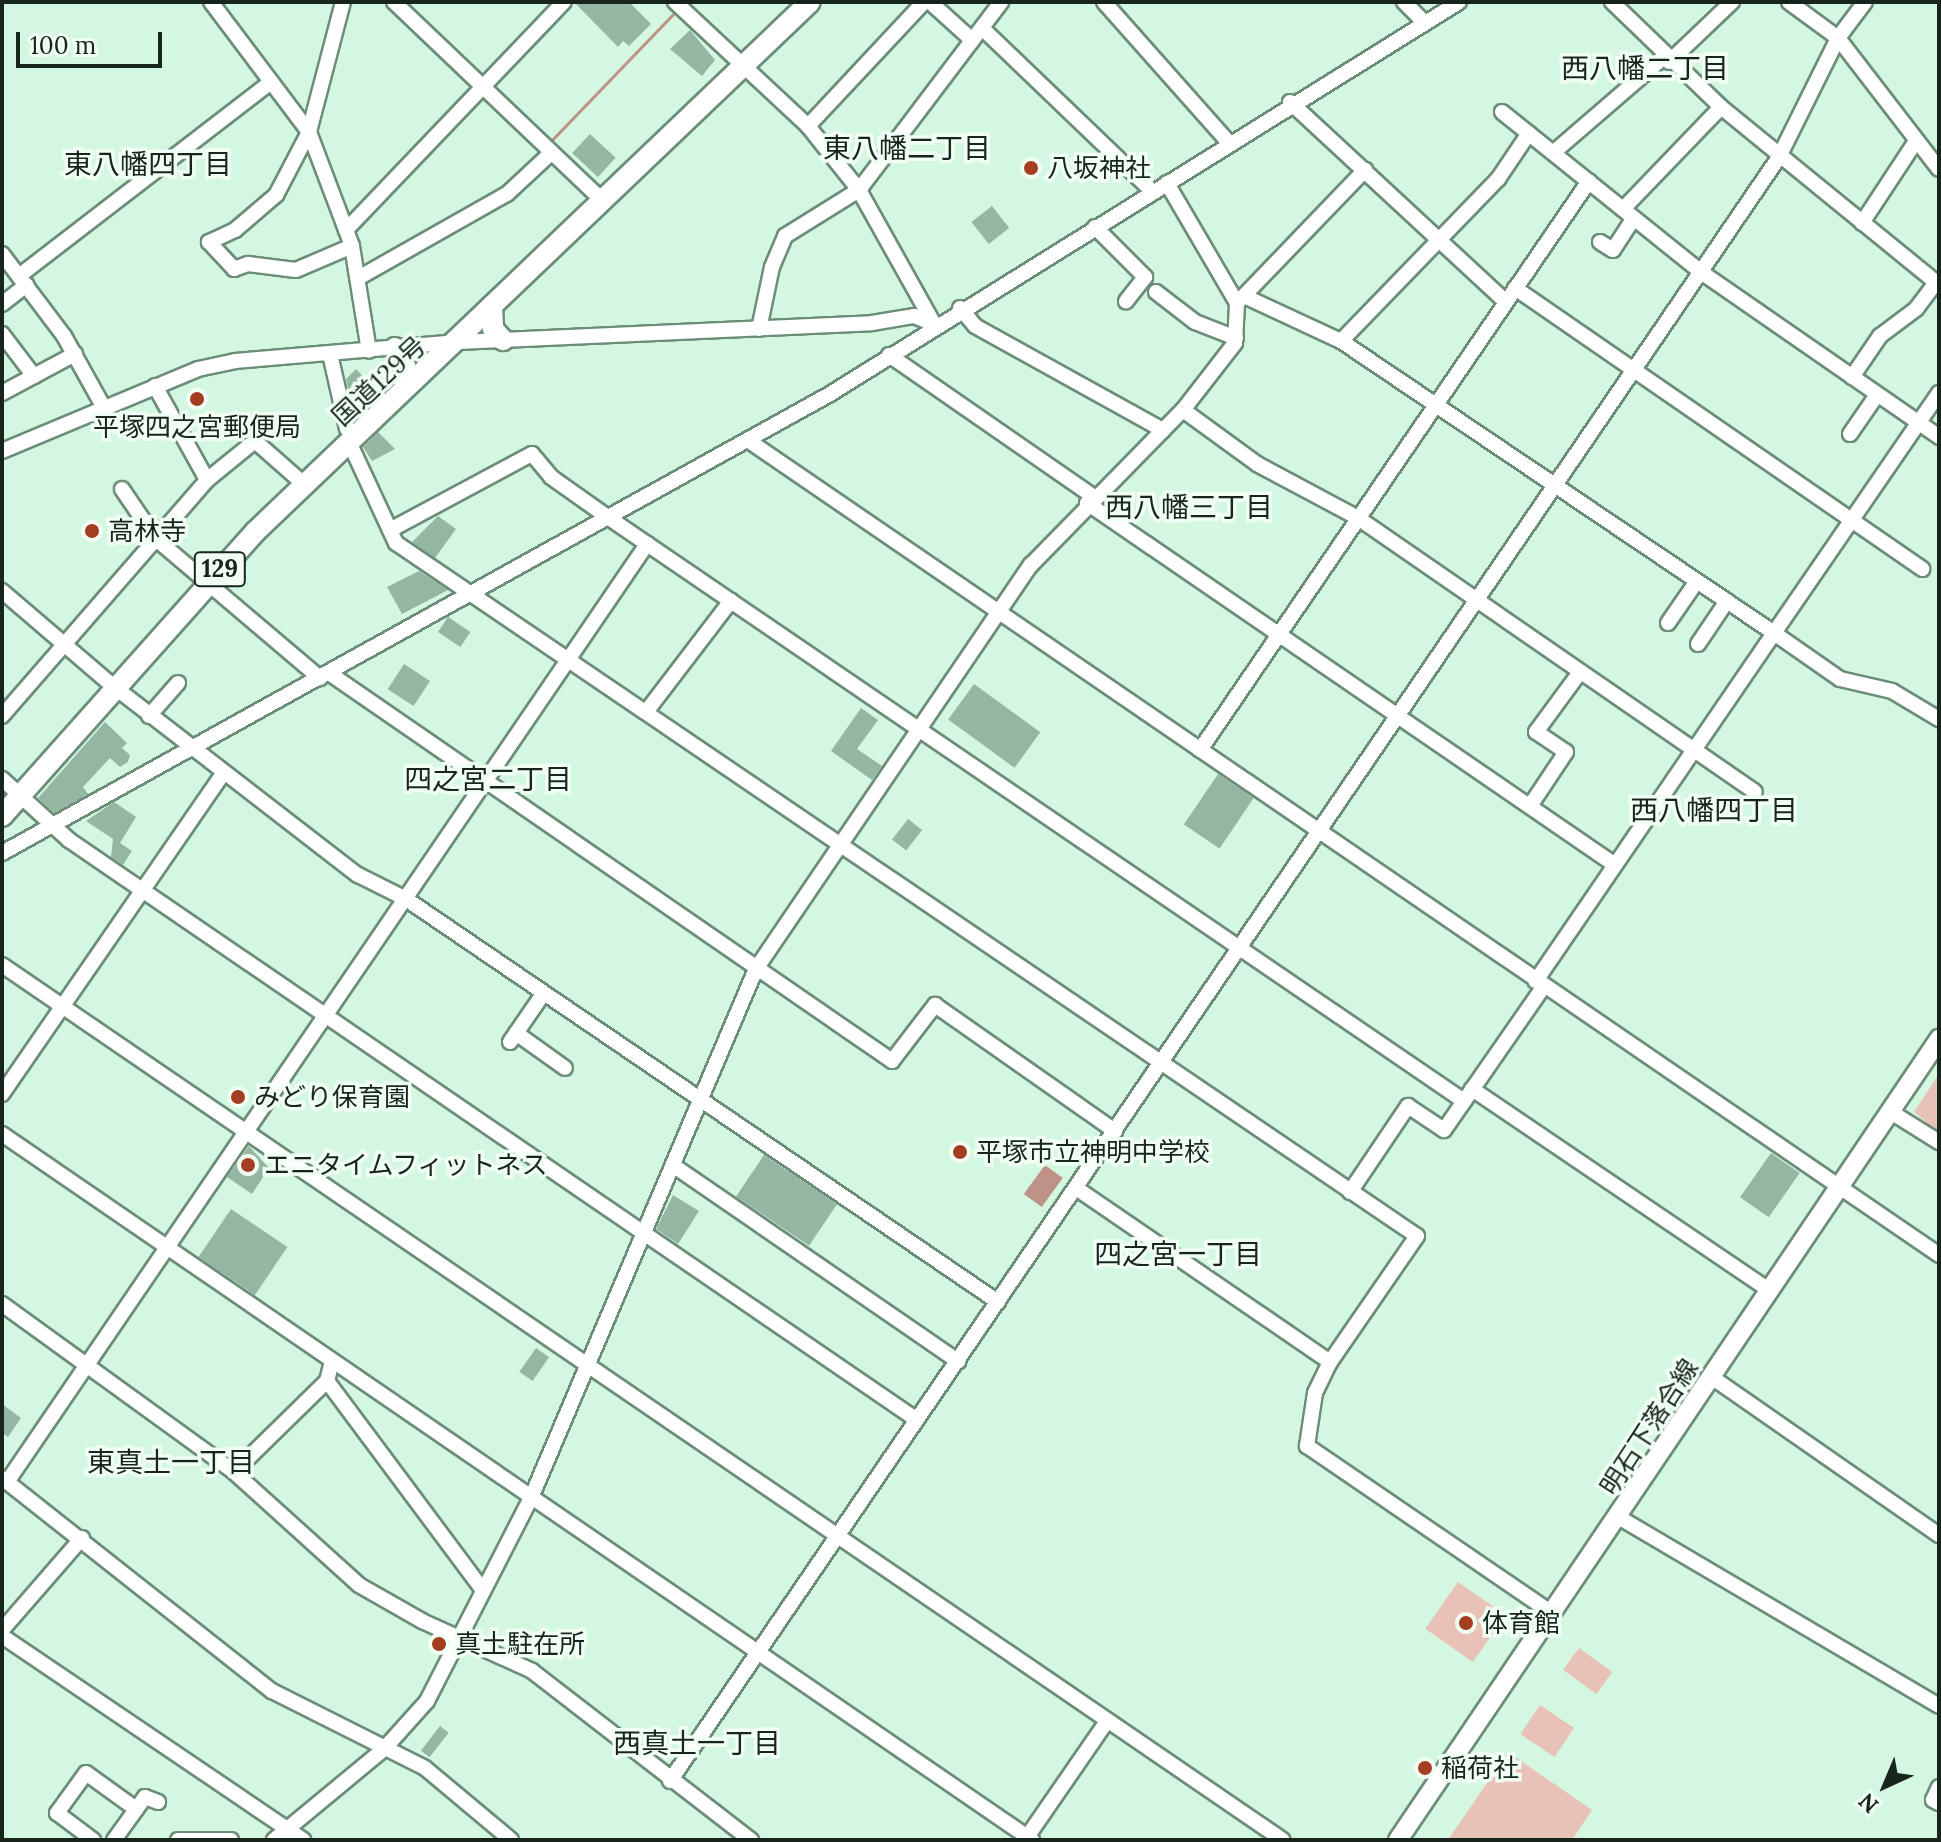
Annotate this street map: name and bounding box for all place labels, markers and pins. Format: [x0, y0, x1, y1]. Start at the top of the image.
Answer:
place label: 八坂神社 [1047, 152, 1151, 184]
marker: 八坂神社 [1022, 159, 1040, 177]
marker: 平塚四之宮郵便局 [188, 390, 206, 408]
place label: 平塚四之宮郵便局 [93, 411, 301, 443]
place label: 高林寺 [108, 515, 186, 547]
marker: 高林寺 [83, 522, 101, 540]
place label: みどり保育園 [254, 1081, 410, 1113]
marker: みどり保育園 [229, 1088, 247, 1106]
place label: 平塚市立神明中学校 [976, 1136, 1210, 1168]
marker: 平塚市立神明中学校 [951, 1143, 969, 1161]
place label: エニタイムフィットネス [264, 1149, 550, 1181]
marker: エニタイムフィットネス [239, 1156, 257, 1174]
place label: 体育館 [1482, 1607, 1560, 1639]
marker: 体育館 [1457, 1614, 1475, 1632]
place label: 真土駐在所 [455, 1628, 585, 1660]
marker: 真土駐在所 [430, 1635, 448, 1653]
place label: 稲荷社 [1441, 1752, 1519, 1784]
marker: 稲荷社 [1416, 1759, 1434, 1777]

